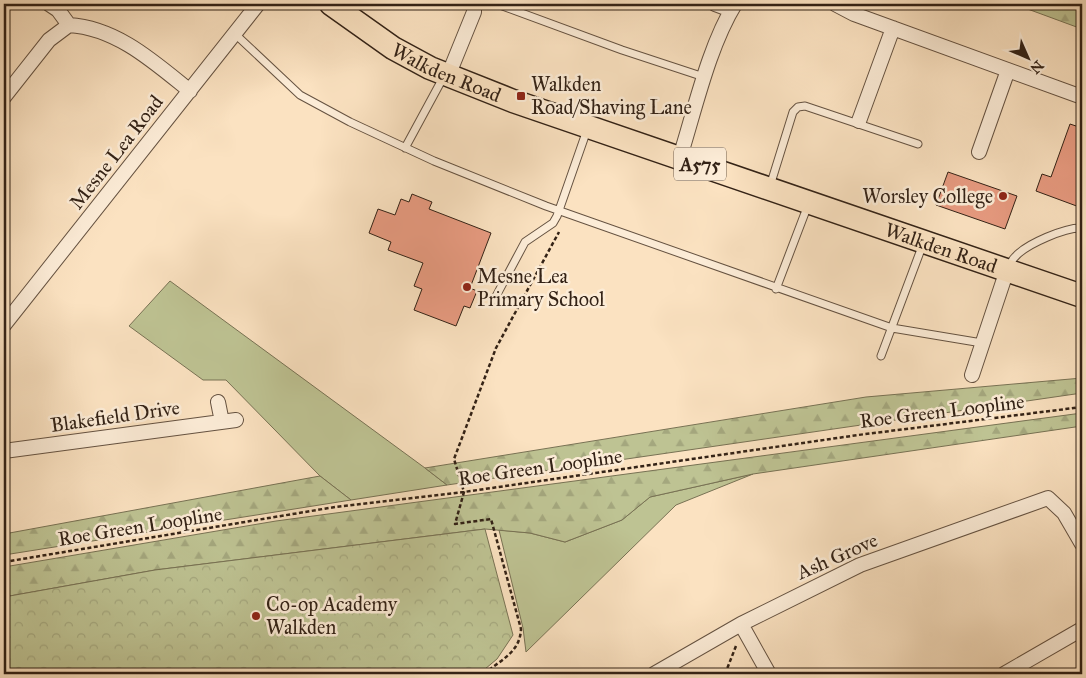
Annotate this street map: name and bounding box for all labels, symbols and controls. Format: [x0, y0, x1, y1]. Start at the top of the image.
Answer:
north arrow [1004, 32, 1054, 82]
street label: Walkden Road [388, 38, 505, 107]
text: N [1027, 57, 1047, 77]
place label: Walkden Road/Shaving Lane [531, 72, 692, 120]
street label: Mesne Lea Road [64, 90, 168, 214]
marker: Walkden Road/Shaving Lane [515, 90, 527, 102]
road number: A575 [674, 147, 726, 180]
place label: Worsley College [862, 184, 993, 209]
marker: Worsley College [997, 190, 1009, 202]
street label: Walkden Road [882, 217, 1000, 278]
place label: Mesne Lea Primary School [477, 264, 605, 311]
marker: Mesne Lea Primary School [461, 281, 473, 293]
street label: Roe Green Loopline [858, 389, 1026, 433]
street label: Blakefield Drive [49, 395, 181, 437]
street label: Roe Green Loopline [456, 444, 624, 490]
street label: Roe Green Loopline [56, 501, 224, 551]
street label: Ash Grove [792, 528, 881, 585]
place label: Co-op Academy Walkden [266, 592, 398, 639]
marker: Co-op Academy Walkden [250, 610, 262, 622]

